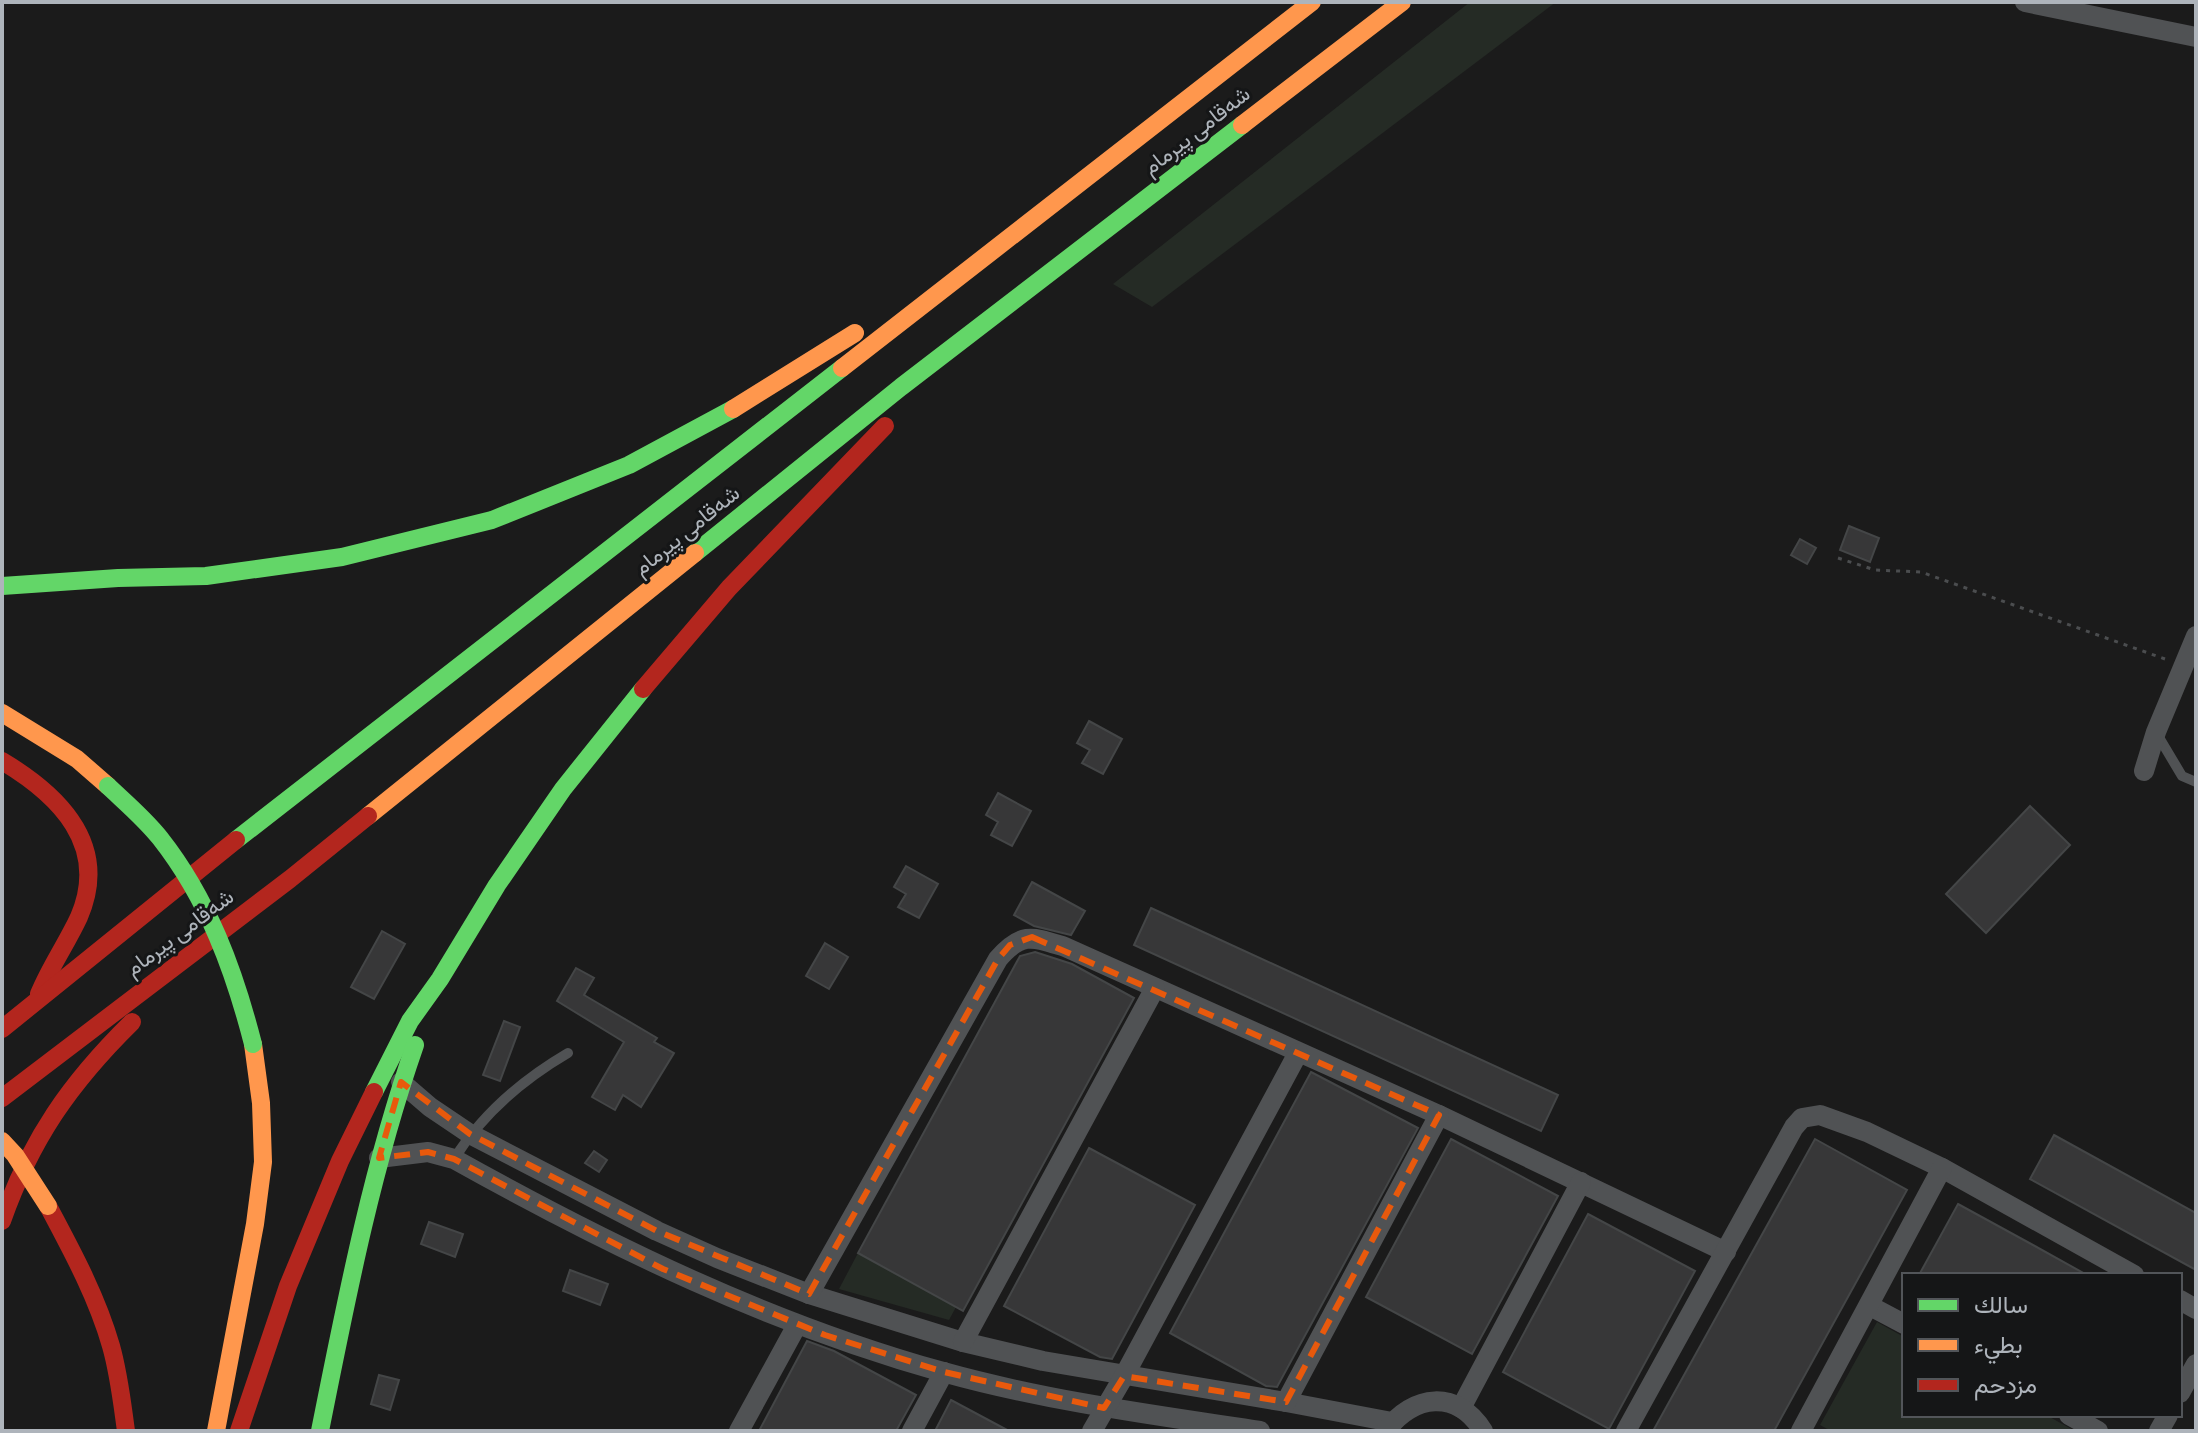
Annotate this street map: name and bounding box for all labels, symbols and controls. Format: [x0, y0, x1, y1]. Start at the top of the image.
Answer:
street label: شەقامی پیرمام [1136, 78, 1256, 182]
street label: شەقامی پیرمام [626, 478, 746, 582]
street label: شەقامی پیرمام [118, 881, 240, 983]
legend [1902, 1273, 2182, 1417]
text: سالك [1974, 1287, 2028, 1320]
text: بطيء [1974, 1327, 2023, 1364]
text: مزدحم [1974, 1367, 2037, 1401]

